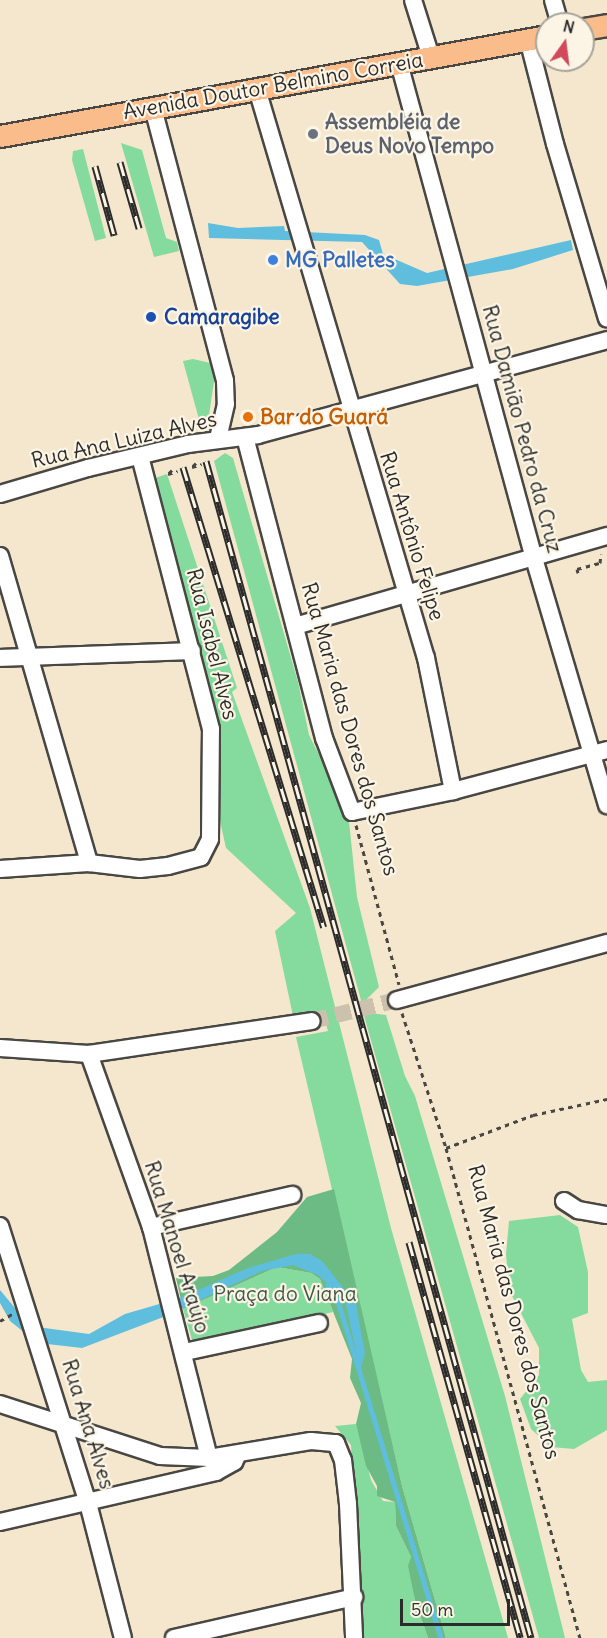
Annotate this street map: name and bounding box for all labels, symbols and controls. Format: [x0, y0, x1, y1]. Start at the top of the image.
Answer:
north arrow [535, 12, 595, 72]
text: N [561, 15, 577, 38]
street label: Avenida Doutor Belmino Correia [121, 47, 425, 125]
place label: Assembléia de Deus Novo Tempo [325, 109, 494, 159]
marker: Assembléia de Deus Novo Tempo [306, 127, 320, 141]
place label: MG Palletes [285, 247, 395, 273]
marker: MG Palletes [266, 253, 280, 267]
street label: Rua Damião Pedro da Cruz [477, 302, 567, 556]
place label: Camaragibe [164, 304, 280, 330]
marker: Camaragibe [142, 308, 160, 326]
place label: Bar do Guará [260, 404, 388, 430]
street label: Rua Ana Luiza Alves [29, 406, 219, 474]
marker: Bar do Guará [241, 410, 255, 424]
street label: Rua Antônio Felipe [374, 449, 450, 623]
street label: Rua Isabel Alves [181, 566, 243, 722]
street label: Rua Maria das Dores dos Santos [296, 580, 404, 878]
street label: Rua Manoel Araújo [139, 1158, 215, 1336]
street label: Rua Maria das Dores dos Santos [463, 1162, 565, 1462]
park label: Praça do Viana [213, 1281, 357, 1307]
street label: Rua Ana Alves [56, 1356, 120, 1492]
scale bar [403, 1587, 512, 1625]
text: 50 m [411, 1598, 453, 1621]

